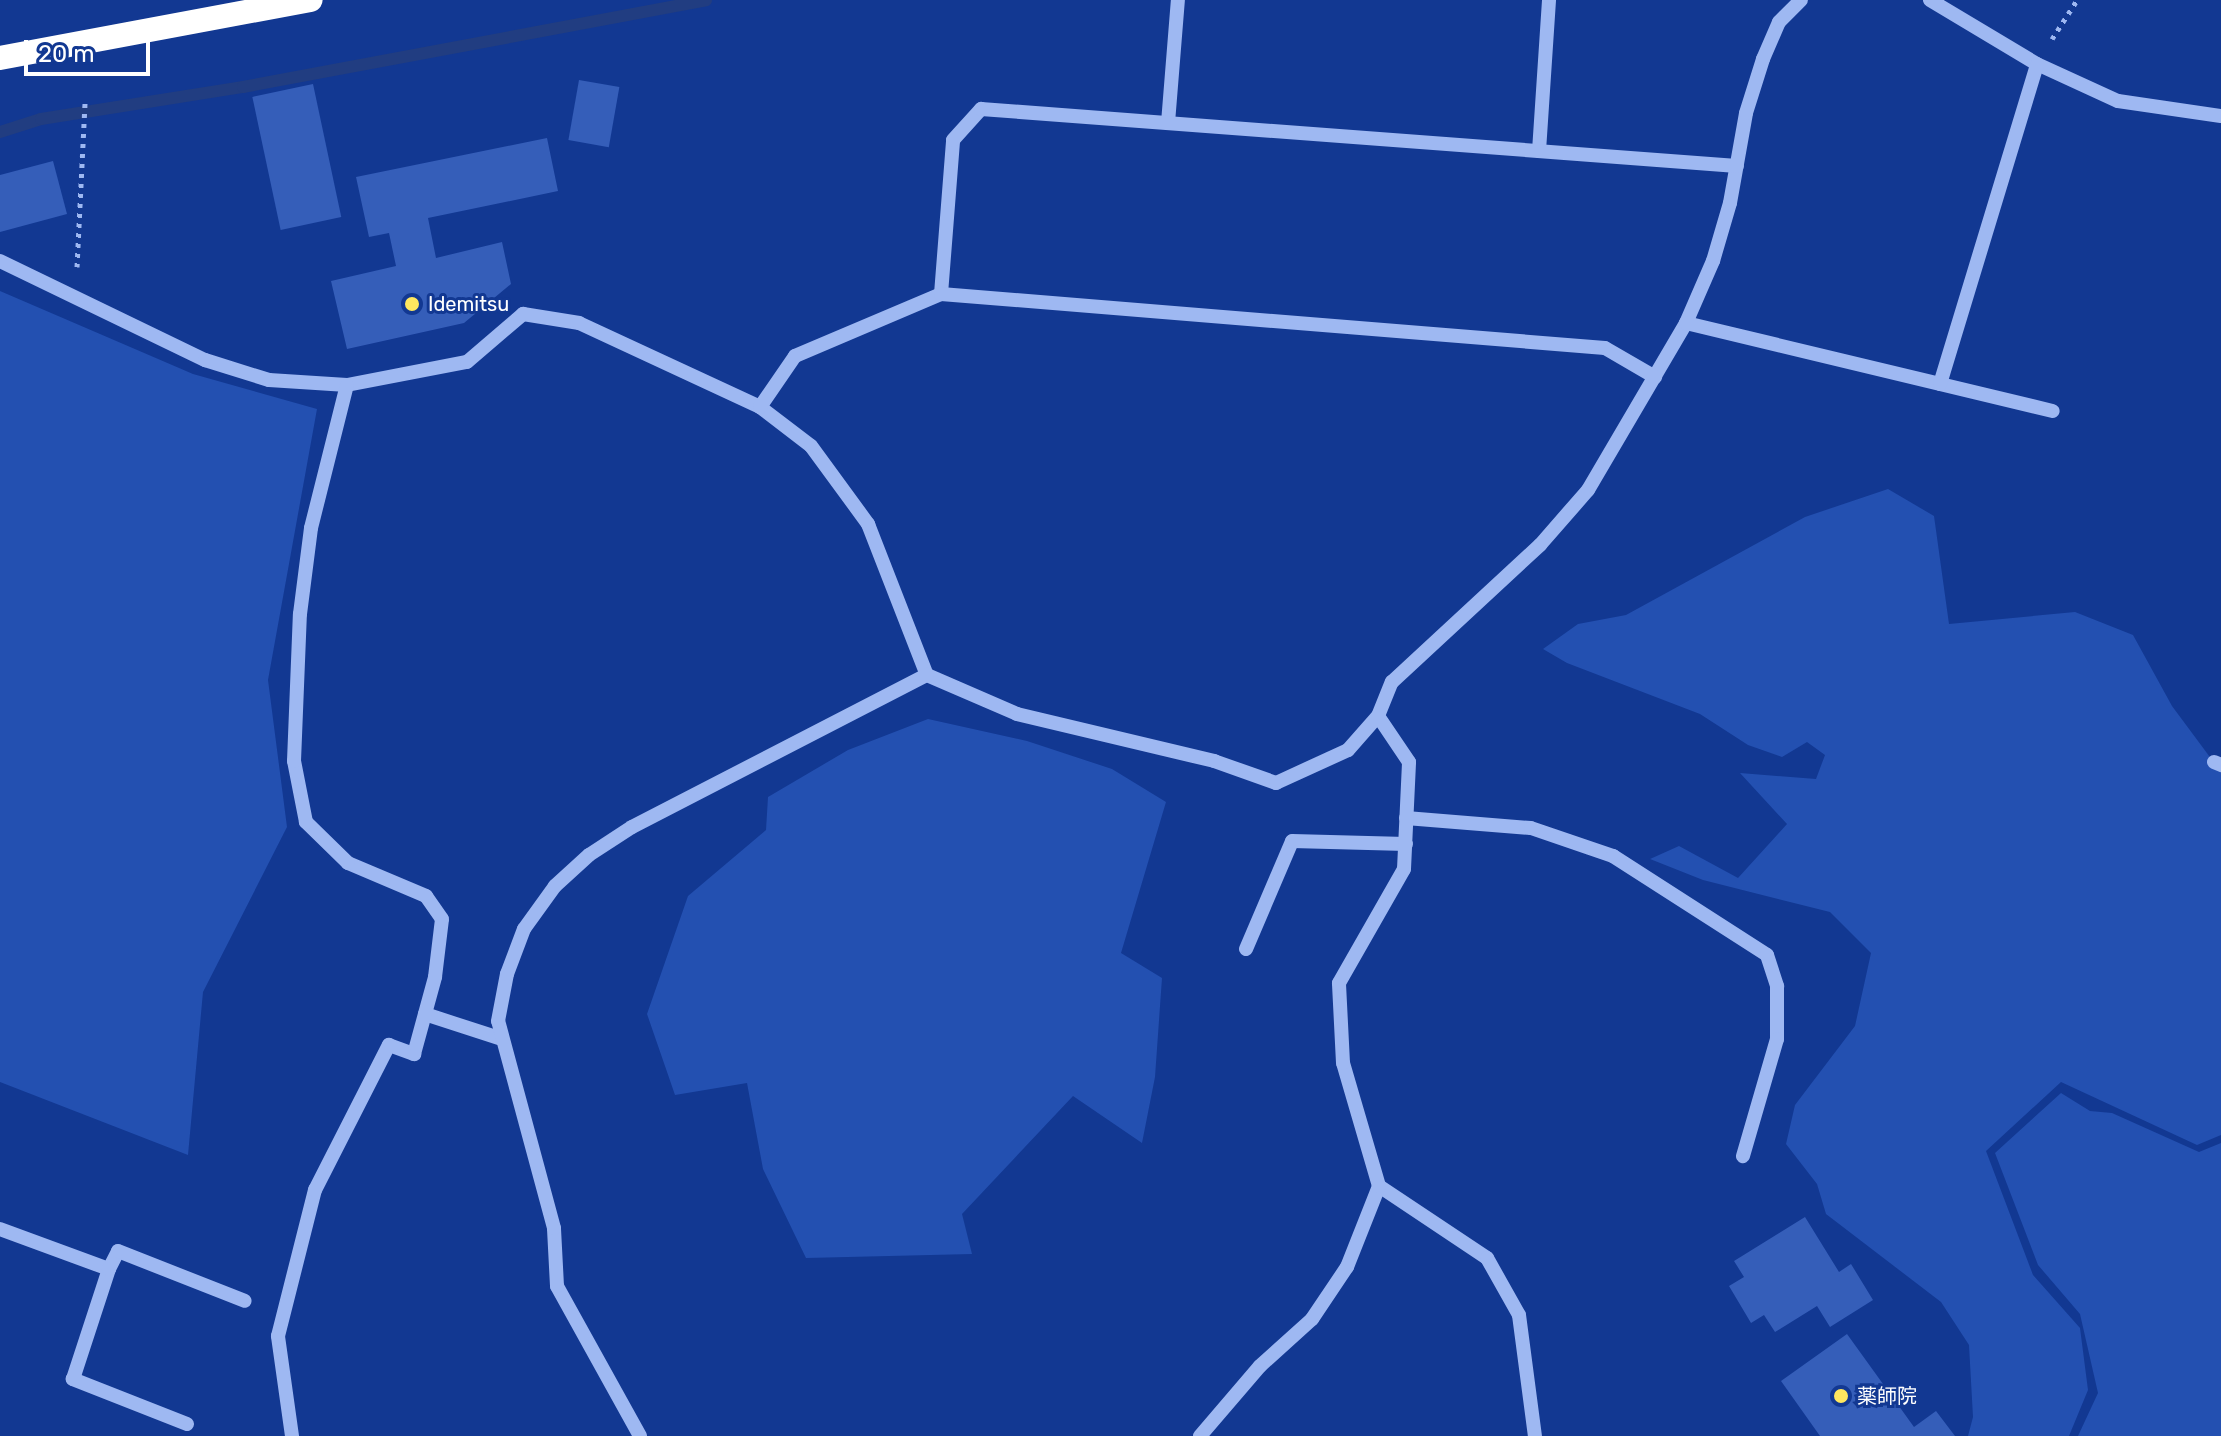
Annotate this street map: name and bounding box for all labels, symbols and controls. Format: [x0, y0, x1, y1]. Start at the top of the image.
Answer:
scale bar [28, 24, 154, 74]
text: 20 m [38, 40, 95, 68]
place label: Idemitsu [428, 292, 509, 316]
marker: Idemitsu [403, 295, 421, 313]
place label: 薬師院 [1857, 1384, 1917, 1408]
marker: 薬師院 [1832, 1387, 1850, 1405]

